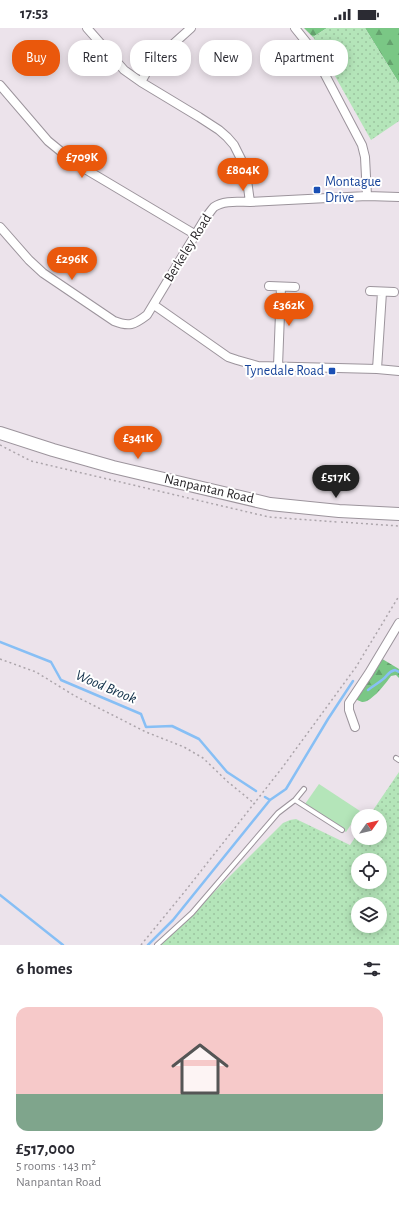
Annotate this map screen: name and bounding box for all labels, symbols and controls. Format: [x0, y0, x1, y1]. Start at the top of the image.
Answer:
text: 17:53 [20, 6, 48, 21]
chip: Buy [12, 40, 60, 76]
chip: Rent [68, 40, 122, 76]
chip: Filters [130, 40, 191, 76]
chip: New [199, 40, 252, 76]
chip: Apartment [260, 40, 348, 76]
pin: £709K [54, 145, 110, 179]
text: £709K [66, 151, 98, 164]
pin: £804K [215, 158, 271, 192]
text: £804K [226, 164, 260, 177]
place label: Montague Drive [325, 175, 381, 205]
marker: Montague Drive [312, 185, 322, 195]
street label: Berkeley Road [162, 212, 214, 284]
pin: £296K [44, 247, 100, 281]
text: £296K [56, 253, 88, 266]
pin: £362K [261, 293, 317, 327]
text: £362K [273, 299, 305, 312]
place label: Tynedale Road [245, 364, 324, 378]
marker: Tynedale Road [327, 366, 337, 376]
pin: £341K [110, 426, 166, 460]
text: £341K [123, 432, 153, 445]
pin: £517K [308, 465, 364, 499]
text: £517K [321, 471, 351, 484]
street label: Nanpantan Road [163, 472, 255, 506]
water label: Wood Brook [73, 667, 139, 707]
north arrow [351, 809, 387, 845]
map controls [351, 809, 387, 933]
button: locate [351, 853, 387, 889]
button: layers [351, 897, 387, 933]
icon: filters [361, 958, 383, 980]
text: 6 homes [16, 960, 72, 977]
icon: home [164, 1033, 236, 1105]
text: £517,000 [16, 1140, 75, 1157]
text: 5 rooms · 143 m² [16, 1160, 96, 1173]
text: Nanpantan Road [16, 1176, 101, 1189]

